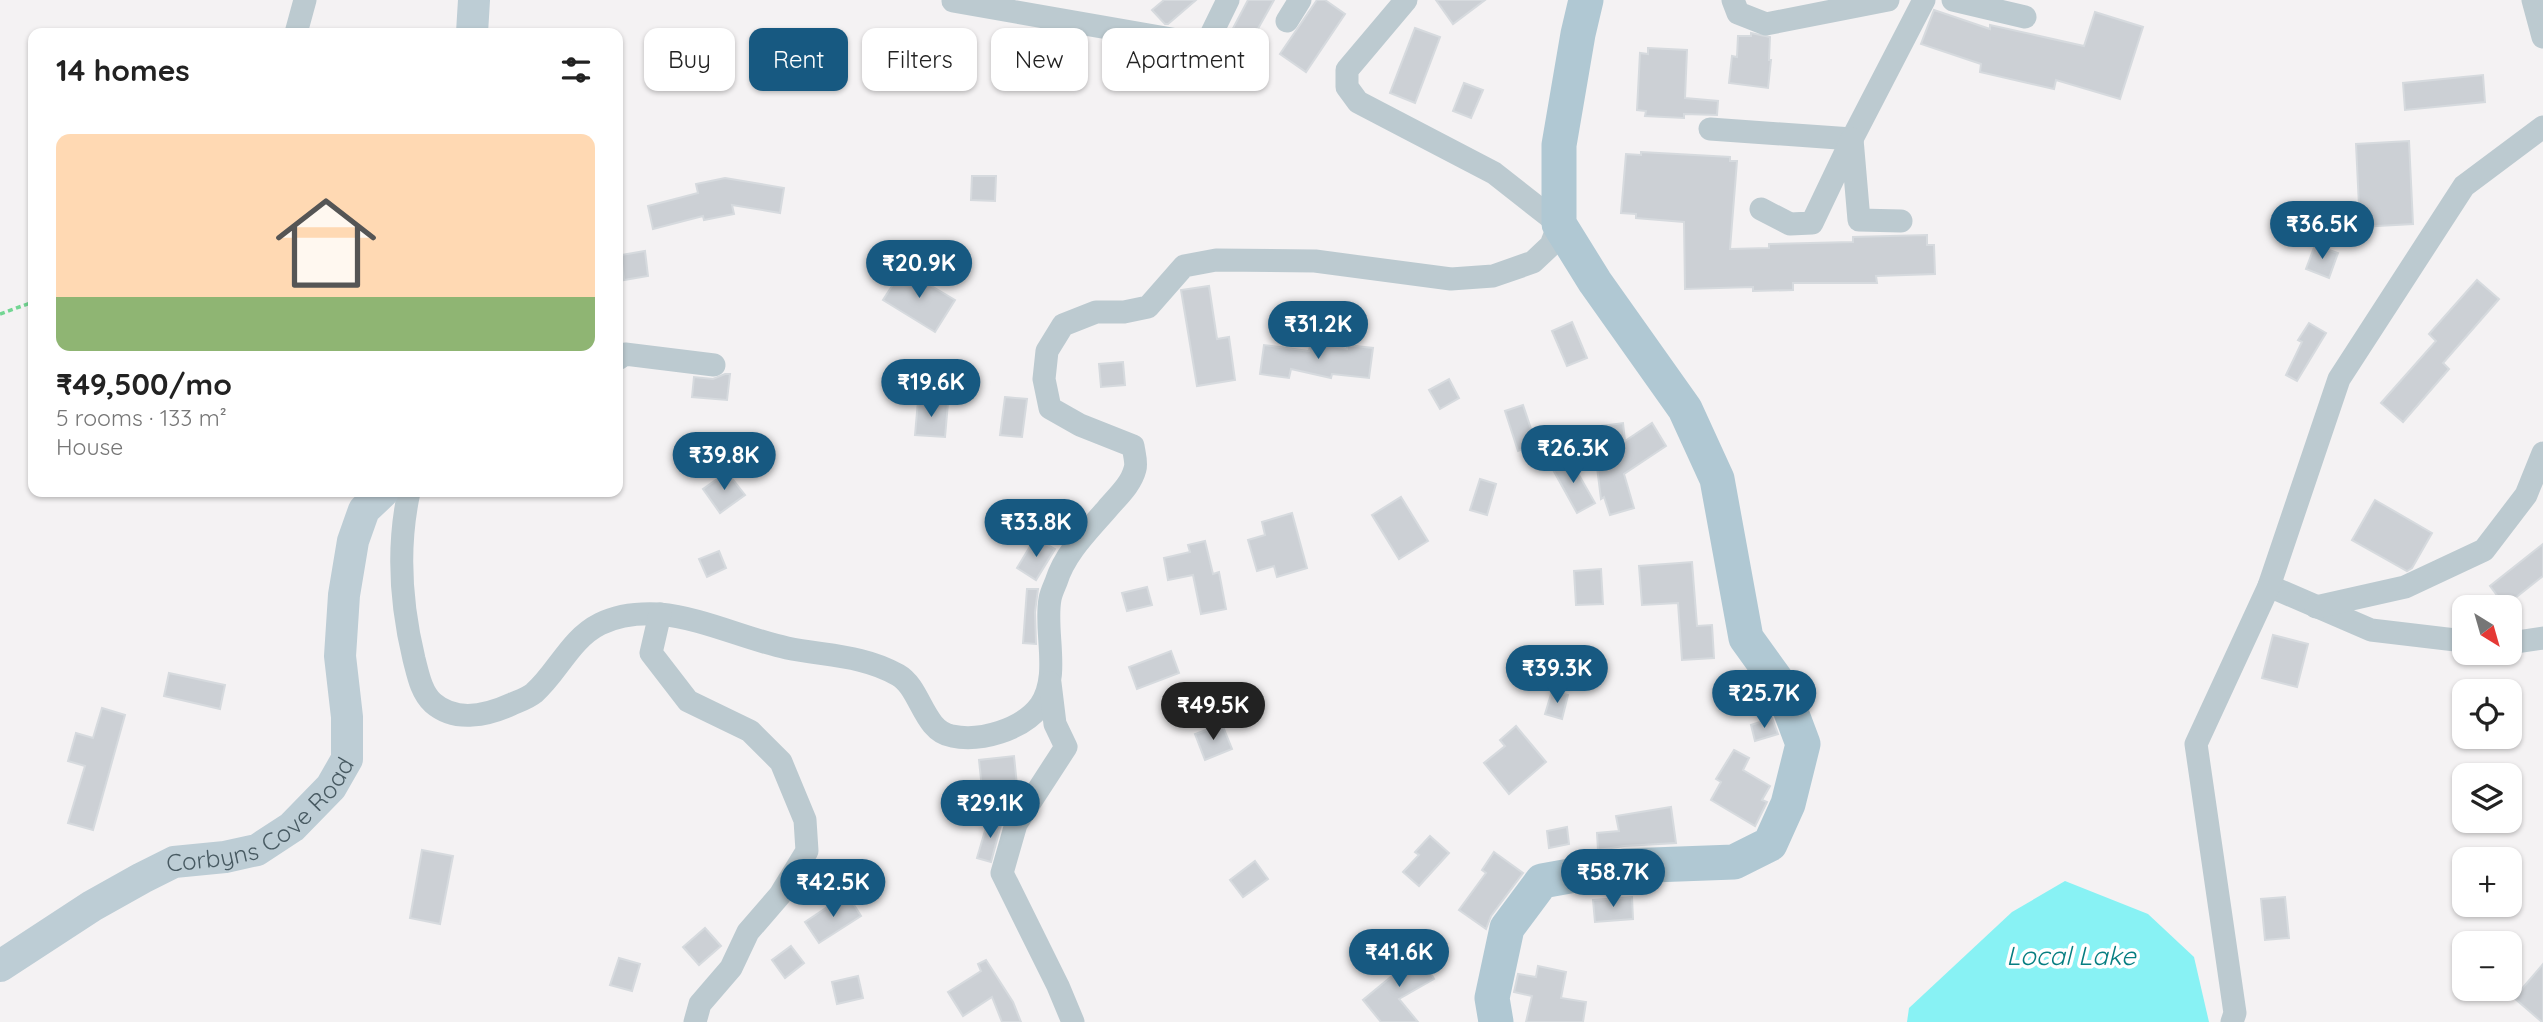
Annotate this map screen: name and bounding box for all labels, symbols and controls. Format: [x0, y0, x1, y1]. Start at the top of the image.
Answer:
chip: Buy [644, 28, 735, 91]
chip: Rent [749, 28, 848, 91]
chip: Filters [862, 28, 977, 91]
chip: New [991, 28, 1088, 91]
chip: Apartment [1102, 28, 1269, 91]
text: 14 homes [56, 51, 190, 89]
icon: filters [557, 51, 595, 89]
icon: home [263, 180, 389, 306]
pin: ₹36.5K [2265, 202, 2379, 261]
text: ₹36.5K [2286, 209, 2358, 238]
pin: ₹20.9K [862, 240, 976, 300]
text: ₹20.9K [882, 248, 956, 277]
pin: ₹31.2K [1261, 302, 1375, 361]
text: ₹31.2K [1284, 309, 1352, 338]
pin: ₹19.6K [874, 360, 988, 419]
text: ₹49,500/mo [56, 365, 232, 403]
text: ₹19.6K [897, 367, 965, 396]
text: 5 rooms · 133 m² [56, 403, 227, 432]
pin: ₹26.3K [1516, 426, 1630, 485]
text: House [56, 432, 123, 461]
pin: ₹39.8K [667, 433, 781, 492]
text: ₹26.3K [1537, 433, 1609, 462]
text: ₹39.8K [689, 440, 759, 469]
pin: ₹33.8K [979, 500, 1093, 559]
text: ₹33.8K [1001, 507, 1071, 536]
north arrow [2452, 595, 2522, 665]
map controls [2452, 595, 2522, 1001]
pin: ₹39.3K [1500, 646, 1614, 705]
text: ₹39.3K [1522, 653, 1592, 682]
pin: ₹25.7K [1707, 670, 1821, 730]
text: ₹25.7K [1728, 678, 1800, 707]
button: locate [2452, 679, 2522, 749]
pin: ₹49.5K [1156, 682, 1270, 742]
text: ₹49.5K [1177, 690, 1249, 719]
street label: Corbyns Cove Road [165, 752, 360, 878]
button: layers [2452, 763, 2522, 833]
pin: ₹29.1K [933, 780, 1047, 840]
text: ₹29.1K [957, 788, 1023, 817]
button: + [2452, 847, 2522, 917]
pin: ₹58.7K [1556, 850, 1670, 909]
text: ₹58.7K [1577, 857, 1649, 886]
pin: ₹42.5K [776, 860, 890, 919]
text: ₹42.5K [796, 867, 870, 896]
pin: ₹41.6K [1342, 930, 1456, 989]
button: − [2452, 931, 2522, 1001]
text: ₹41.6K [1365, 937, 1433, 966]
water label: Local Lake [2006, 939, 2137, 972]

